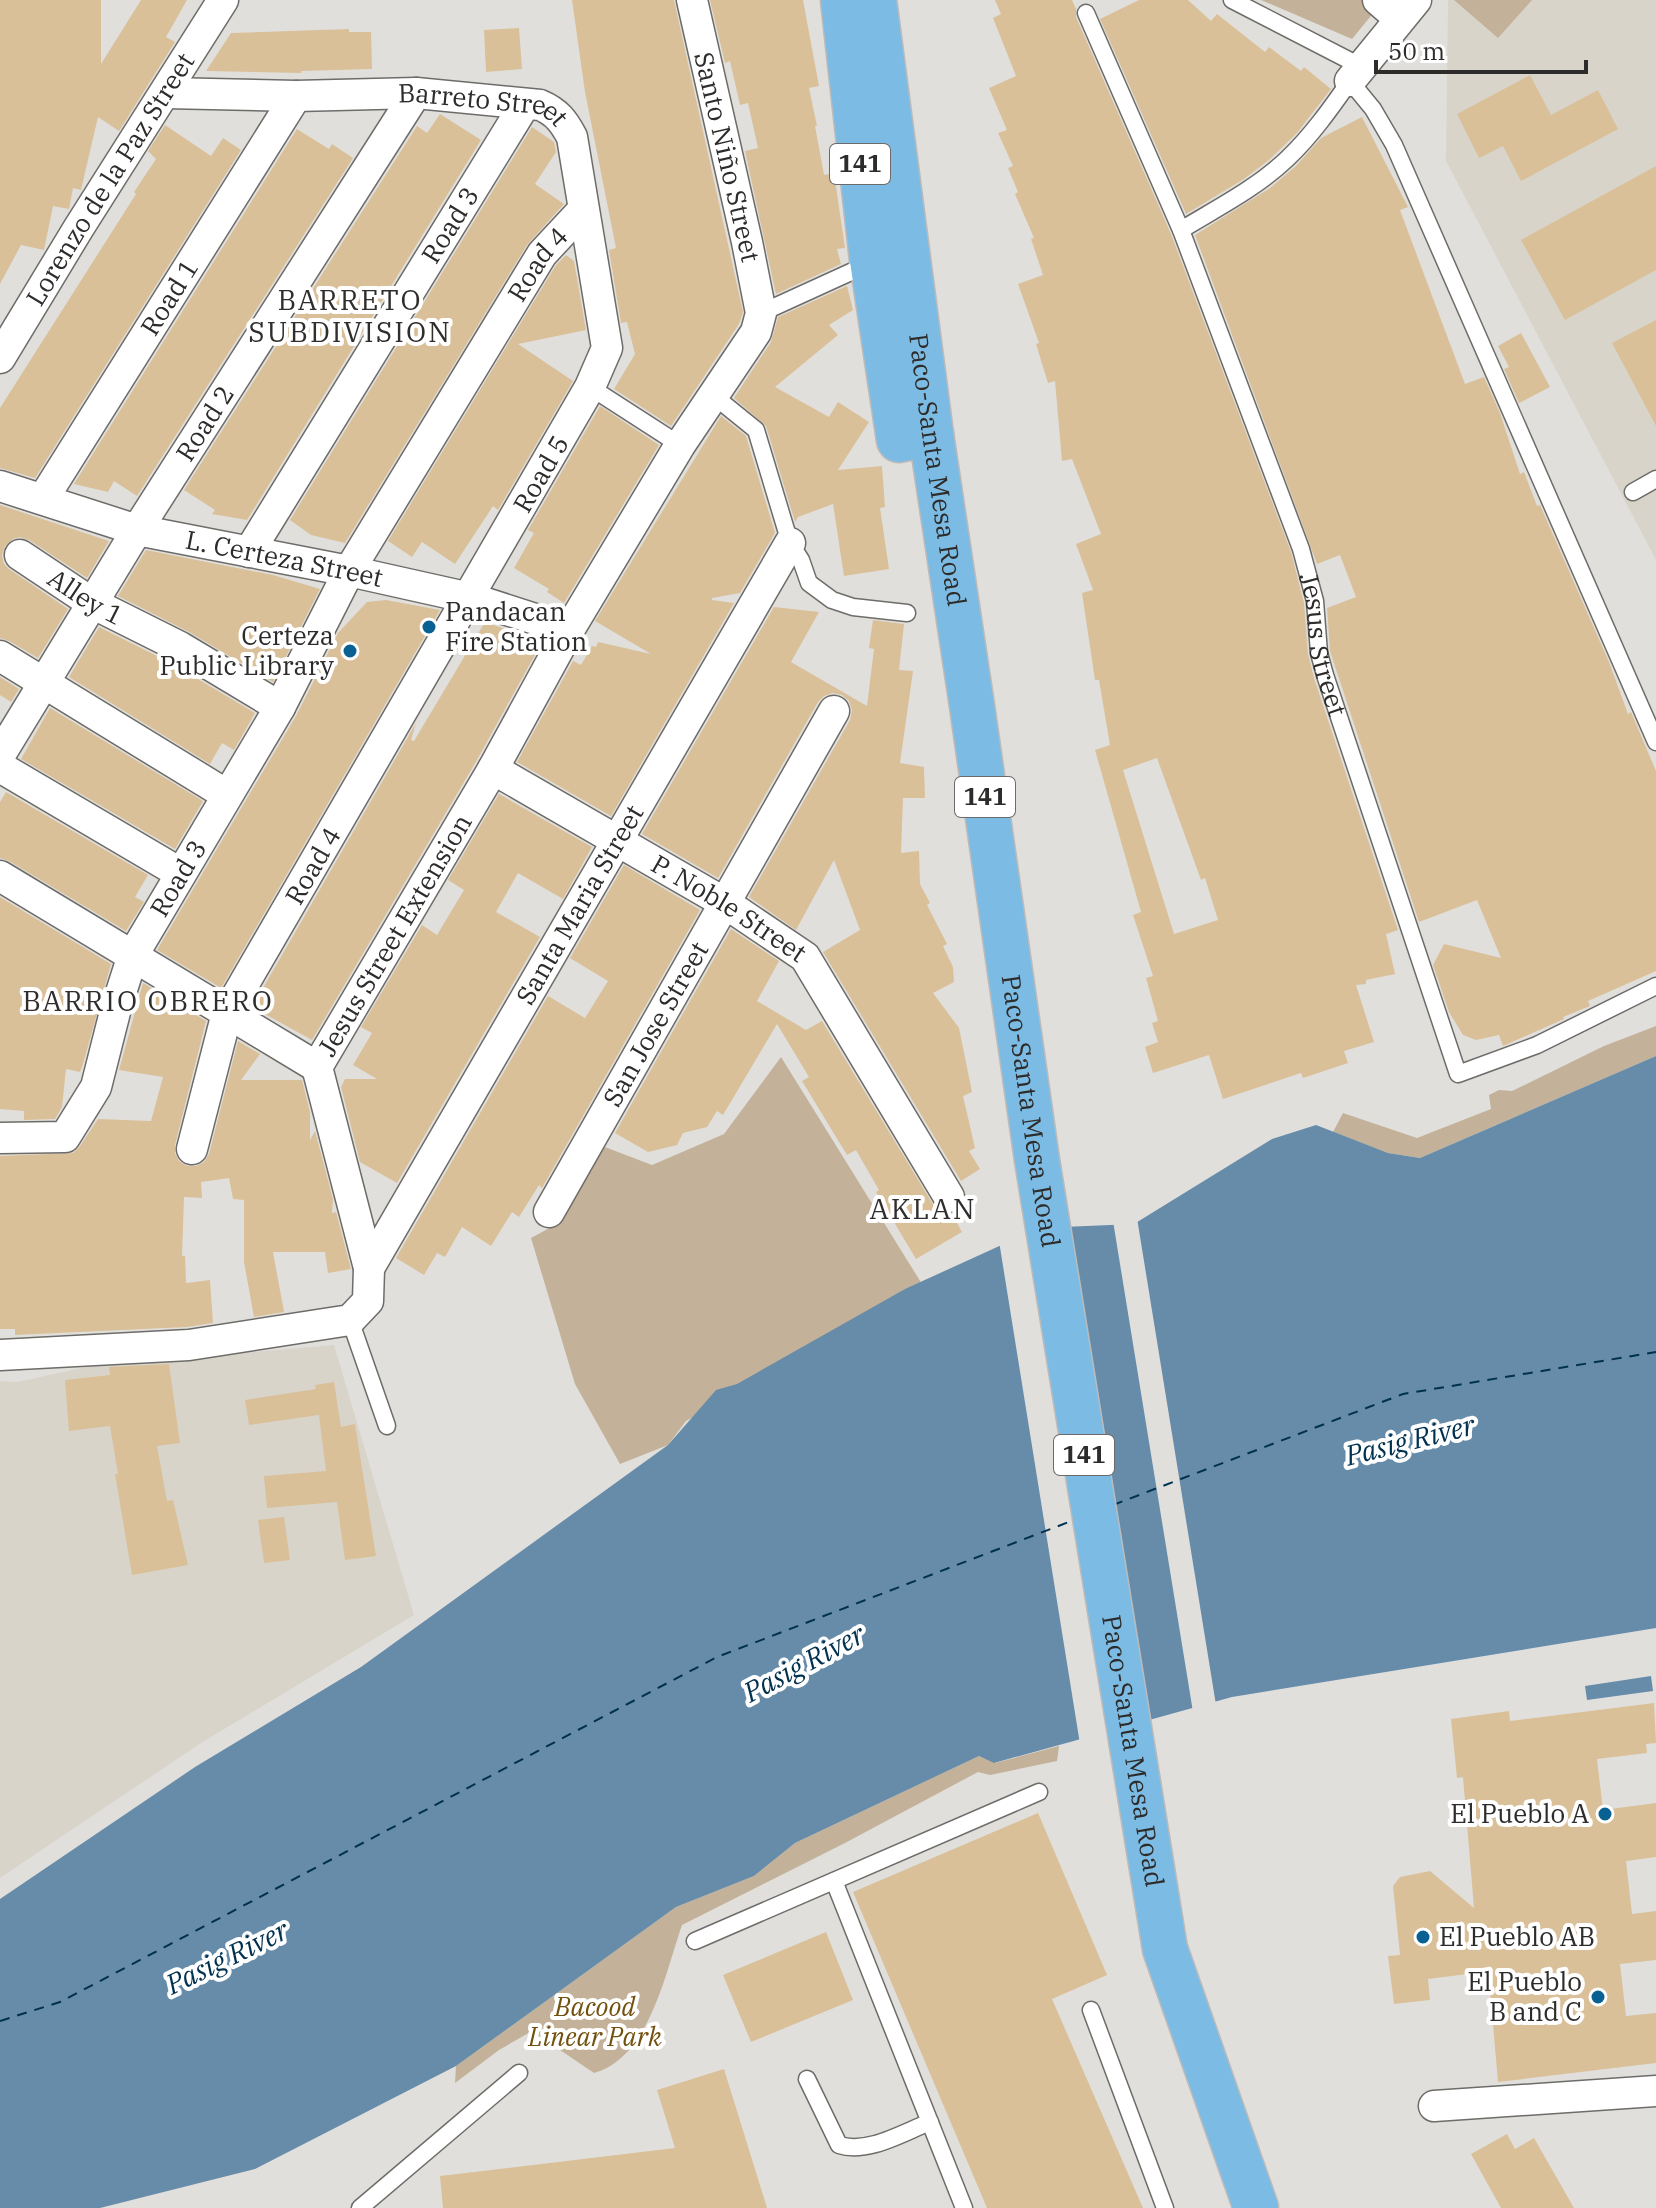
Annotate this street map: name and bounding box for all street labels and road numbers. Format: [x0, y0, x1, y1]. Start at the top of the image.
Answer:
street label: Lorenzo de la Paz Street [18, 46, 201, 312]
street label: Santo Niño Street [687, 48, 769, 265]
street label: Barreto Street [398, 75, 577, 133]
road number: 141 [830, 144, 890, 184]
street label: Road 3 [413, 180, 486, 269]
street label: Road 4 [499, 219, 575, 307]
street label: Road 1 [132, 252, 205, 341]
street label: Paco-Santa Mesa Road [902, 331, 975, 608]
street label: Road 2 [167, 378, 241, 467]
street label: Road 5 [504, 429, 576, 518]
street label: L. Certeza Street [183, 522, 386, 594]
street label: Alley 1 [42, 560, 129, 632]
street label: Jesus Street [1292, 569, 1356, 720]
road number: 141 [955, 777, 1015, 817]
street label: Santa Maria Street [508, 798, 650, 1010]
street label: Jesus Street Extension [309, 808, 479, 1062]
street label: Road 4 [276, 821, 348, 910]
street label: Road 3 [142, 833, 213, 923]
street label: P. Noble Street [646, 846, 814, 969]
street label: San Jose Street [595, 935, 715, 1112]
street label: Paco-Santa Mesa Road [995, 972, 1069, 1250]
road number: 141 [1054, 1435, 1114, 1475]
street label: Paco-Santa Mesa Road [1095, 1612, 1173, 1889]

